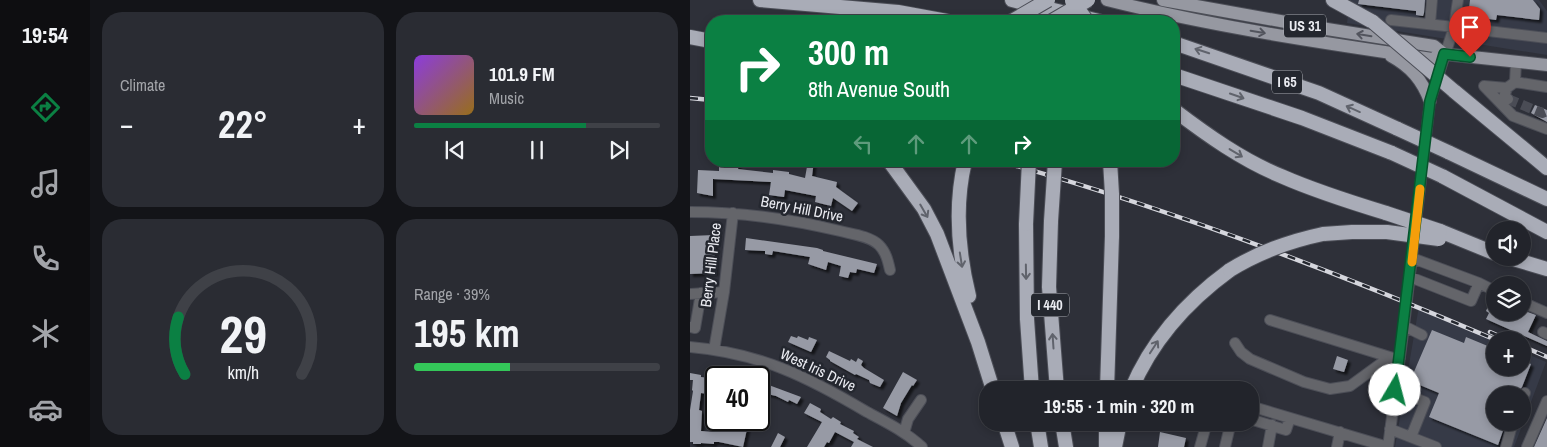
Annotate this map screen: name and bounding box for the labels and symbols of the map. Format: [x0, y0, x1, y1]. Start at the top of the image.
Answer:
pin [1449, 6, 1491, 57]
road number: US 31 [1284, 15, 1326, 38]
one-way arrow [1249, 27, 1265, 37]
one-way arrow [1357, 30, 1373, 40]
one-way arrow [1194, 46, 1210, 56]
road number: I 65 [1272, 70, 1302, 94]
one-way arrow [1228, 92, 1244, 101]
one-way arrow [1346, 104, 1361, 114]
one-way arrow [1228, 148, 1242, 158]
street label: Berry Hill Drive [759, 190, 845, 227]
one-way arrow [920, 203, 930, 217]
street label: Berry Hill Place [695, 221, 726, 308]
one-way arrow [957, 252, 967, 268]
one-way arrow [1021, 264, 1031, 280]
road number: I 440 [1031, 294, 1069, 316]
one-way arrow [1048, 334, 1057, 350]
one-way arrow [1148, 340, 1159, 354]
street label: West Iris Drive [777, 343, 860, 396]
position arrow [1368, 363, 1420, 415]
speed limit sign: 40 [705, 366, 770, 431]

